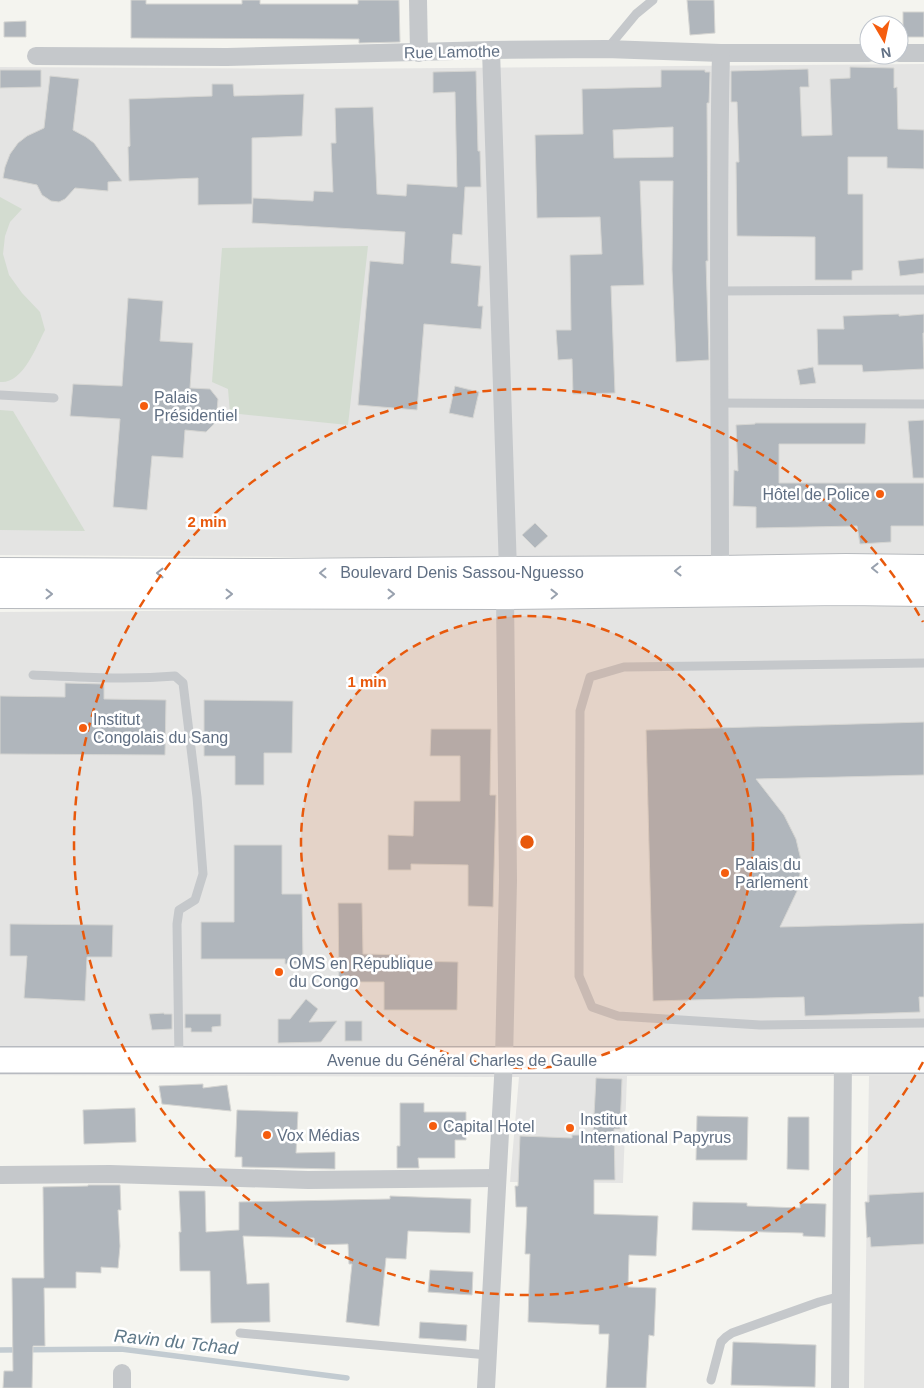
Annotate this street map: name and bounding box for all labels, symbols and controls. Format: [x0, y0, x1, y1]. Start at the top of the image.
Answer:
north arrow [859, 15, 909, 65]
street label: Rue Lamothe [404, 43, 500, 61]
text: N [880, 44, 892, 62]
place label: Palais Présidentiel [154, 389, 238, 424]
marker: Palais Présidentiel [138, 400, 150, 412]
place label: Hôtel de Police [762, 486, 870, 503]
marker: Hôtel de Police [874, 488, 886, 500]
text: 2 min [187, 513, 227, 530]
one-way arrow [871, 563, 879, 573]
street label: Boulevard Denis Sassou-Nguesso [340, 564, 584, 581]
one-way arrow [674, 566, 682, 576]
one-way arrow [319, 567, 327, 578]
one-way arrow [156, 568, 164, 578]
one-way arrow [45, 589, 53, 599]
one-way arrow [225, 589, 233, 599]
one-way arrow [388, 589, 395, 599]
one-way arrow [550, 589, 558, 599]
text: 1 min [347, 673, 387, 690]
place label: Institut Congolais du Sang [93, 711, 228, 746]
marker: Institut Congolais du Sang [77, 722, 89, 734]
centre of rings [518, 833, 536, 851]
place label: Palais du Parlement [735, 856, 808, 891]
marker: Palais du Parlement [719, 867, 731, 879]
place label: OMS en République du Congo [289, 955, 433, 990]
marker: OMS en République du Congo [273, 966, 285, 978]
street label: Avenue du Général Charles de Gaulle [327, 1052, 597, 1069]
place label: Institut International Papyrus [580, 1111, 731, 1146]
place label: Capital Hotel [443, 1118, 535, 1135]
marker: Capital Hotel [427, 1120, 439, 1132]
marker: Institut International Papyrus [564, 1122, 576, 1134]
place label: Vox Médias [277, 1127, 360, 1144]
marker: Vox Médias [261, 1129, 273, 1141]
water label: Ravin du Tchad [113, 1326, 240, 1359]

